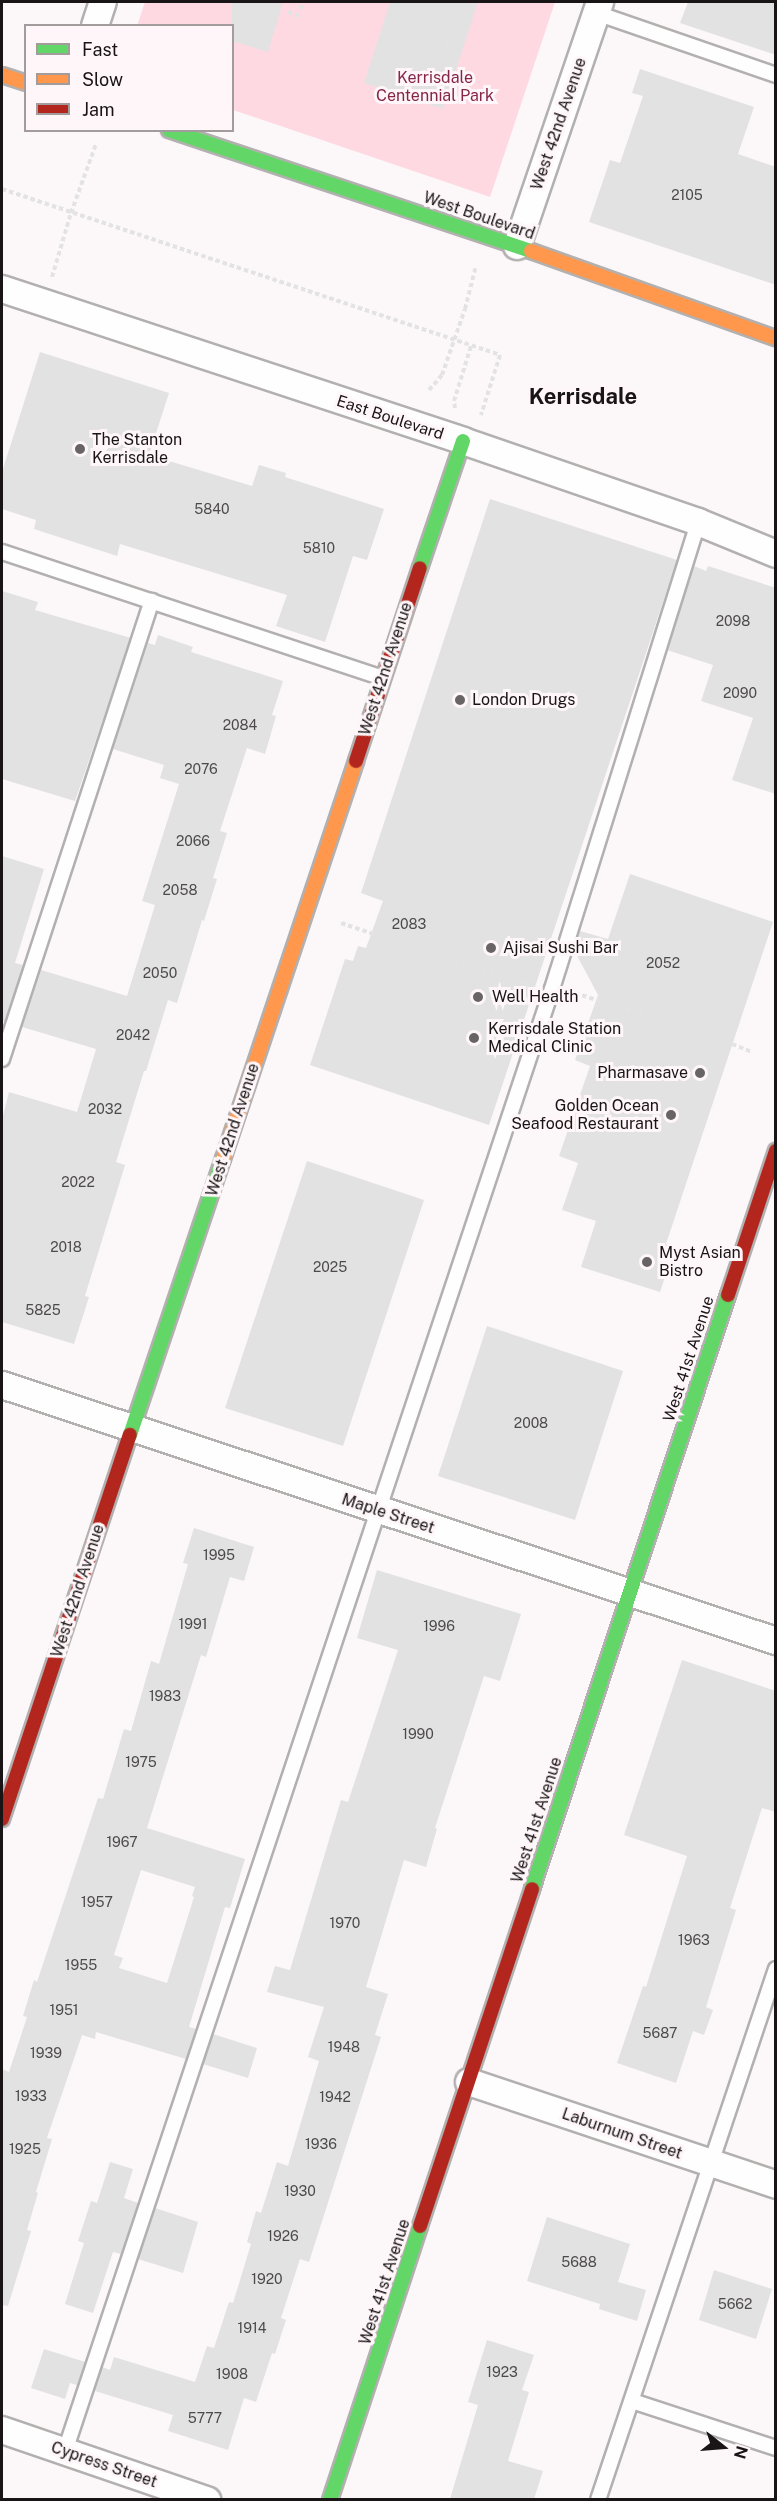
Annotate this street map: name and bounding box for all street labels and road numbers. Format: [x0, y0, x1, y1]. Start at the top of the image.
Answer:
street label: West 42nd Avenue [527, 55, 591, 193]
street label: West Boulevard [421, 188, 537, 244]
street label: East Boulevard [334, 392, 446, 444]
street label: West 42nd Avenue [355, 600, 417, 738]
street label: West 42nd Avenue [202, 1061, 264, 1199]
street label: West 41st Avenue [660, 1294, 718, 1424]
street label: Maple Street [339, 1490, 437, 1538]
street label: West 42nd Avenue [47, 1522, 109, 1660]
street label: West 41st Avenue [508, 1755, 566, 1885]
street label: Laburnum Street [559, 2104, 685, 2164]
street label: West 41st Avenue [356, 2217, 414, 2347]
street label: Cypress Street [48, 2438, 160, 2492]

